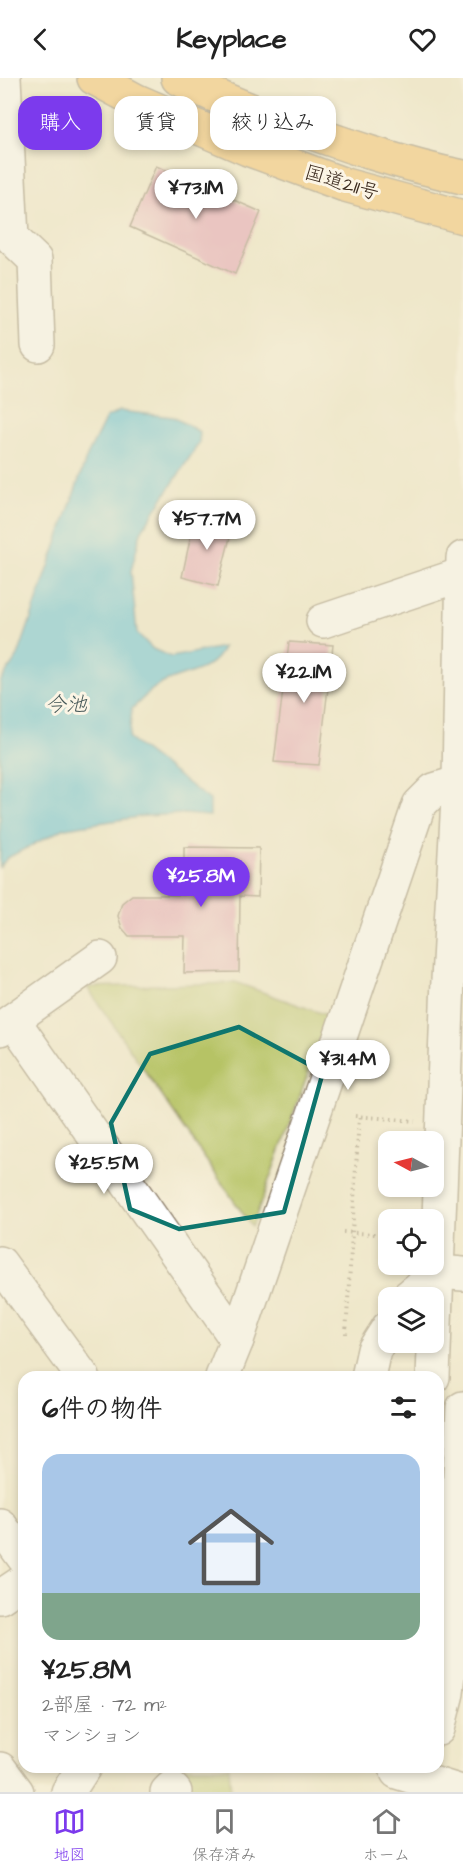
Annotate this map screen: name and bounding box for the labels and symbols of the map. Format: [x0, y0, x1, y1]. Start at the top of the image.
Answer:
street label: 国道211号 [301, 158, 382, 208]
pin: ¥73.1M [147, 169, 245, 220]
pin: ¥57.7M [158, 500, 256, 551]
pin: ¥22.1M [255, 653, 353, 704]
water label: 今池 [45, 690, 88, 719]
pin: ¥25.8M [152, 857, 250, 908]
pin: ¥31.4M [299, 1040, 397, 1091]
north arrow [378, 1131, 444, 1197]
pin: ¥25.5M [55, 1144, 153, 1195]

